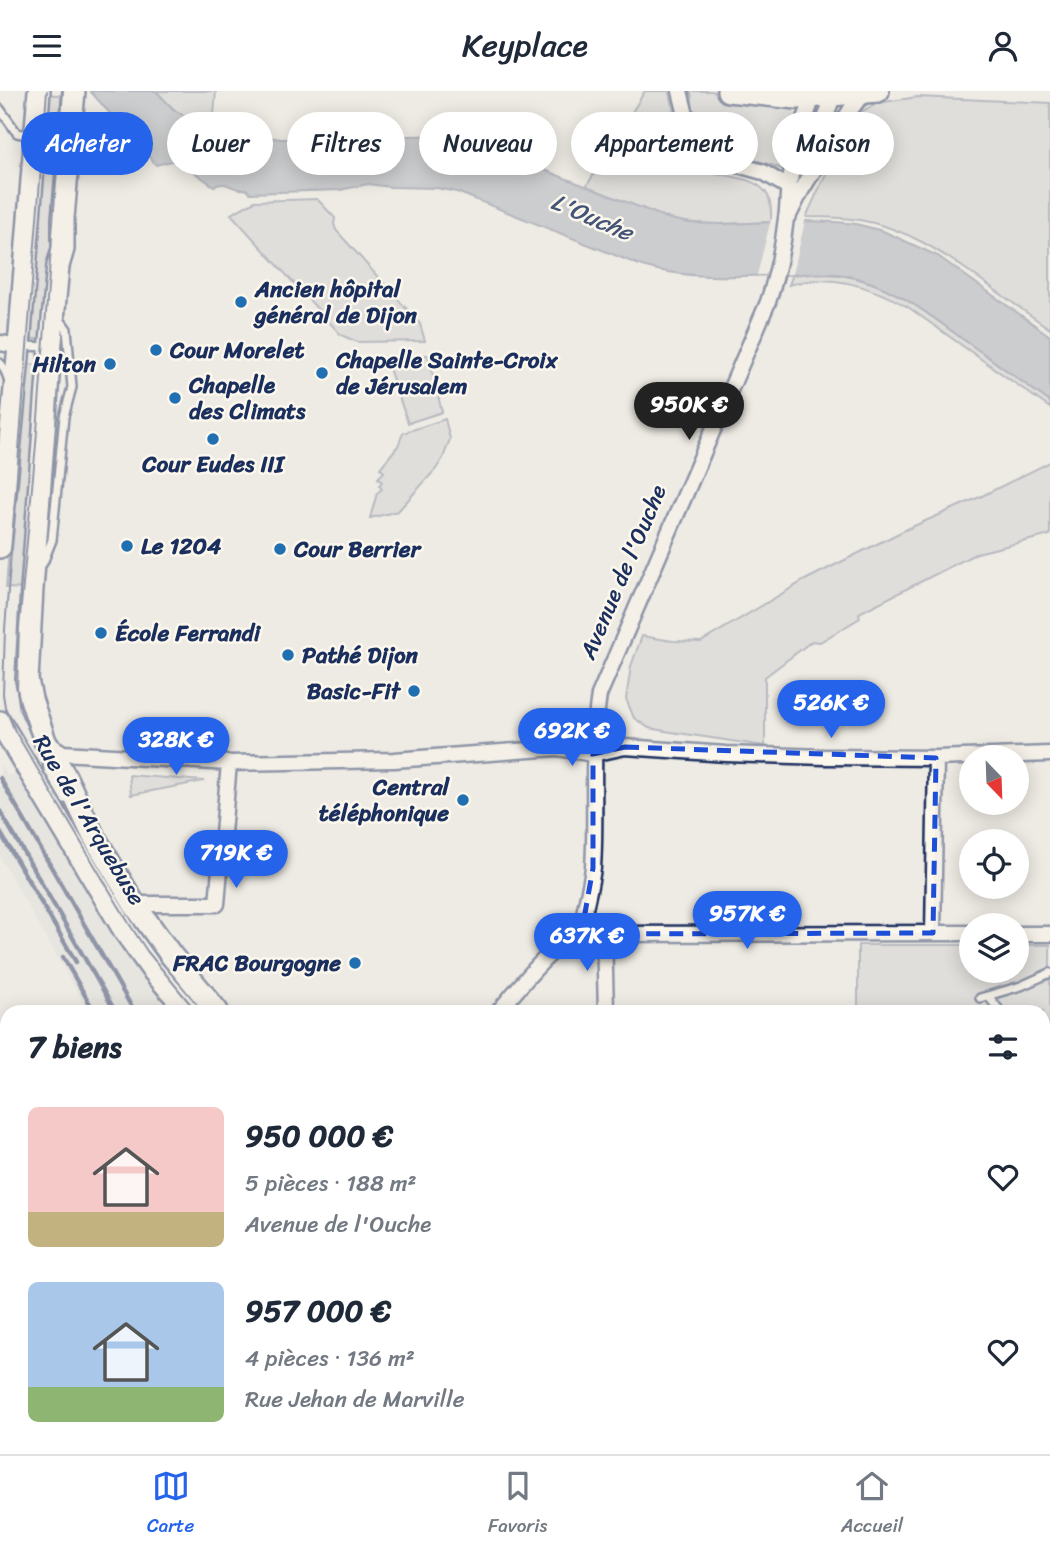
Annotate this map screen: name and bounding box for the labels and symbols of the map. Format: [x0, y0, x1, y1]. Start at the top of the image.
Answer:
water label: L'Ouche [544, 181, 642, 254]
place label: Ancien hôpital général de Dijon [253, 269, 418, 336]
marker: Ancien hôpital général de Dijon [233, 294, 249, 310]
place label: Cour Morelet [169, 330, 305, 371]
place label: Chapelle Sainte-Croix de Jérusalem [335, 340, 559, 407]
marker: Cour Morelet [148, 342, 164, 358]
place label: Hilton [32, 344, 97, 385]
marker: Hilton [102, 356, 118, 372]
place label: Chapelle des Climats [188, 365, 306, 432]
marker: Chapelle Sainte-Croix de Jérusalem [314, 365, 330, 381]
pin: 950K € [632, 383, 746, 442]
marker: Chapelle des Climats [167, 390, 183, 406]
marker: Cour Eudes III [205, 431, 221, 447]
place label: Cour Eudes III [141, 444, 286, 485]
street label: Avenue de l'Ouche [567, 478, 678, 667]
place label: Le 1204 [141, 526, 222, 567]
place label: Cour Berrier [293, 529, 423, 570]
marker: Le 1204 [119, 538, 135, 554]
marker: Cour Berrier [272, 541, 288, 557]
place label: École Ferrandi [115, 613, 262, 654]
marker: École Ferrandi [93, 625, 109, 641]
place label: Pathé Dijon [302, 635, 419, 676]
marker: Pathé Dijon [280, 647, 296, 663]
place label: Basic-Fit [307, 671, 402, 712]
pin: 526K € [774, 681, 888, 740]
marker: Basic-Fit [406, 683, 422, 699]
pin: 692K € [515, 709, 629, 768]
pin: 328K € [119, 717, 233, 777]
street label: Rue de l'Arquebuse [21, 726, 157, 914]
north arrow [959, 745, 1029, 815]
place label: Central téléphonique [319, 767, 450, 834]
marker: Central téléphonique [455, 792, 471, 808]
pin: 719K € [179, 831, 293, 890]
pin: 957K € [690, 891, 804, 951]
pin: 637K € [530, 913, 644, 973]
place label: FRAC Bourgogne [172, 943, 341, 984]
marker: FRAC Bourgogne [347, 955, 363, 971]

